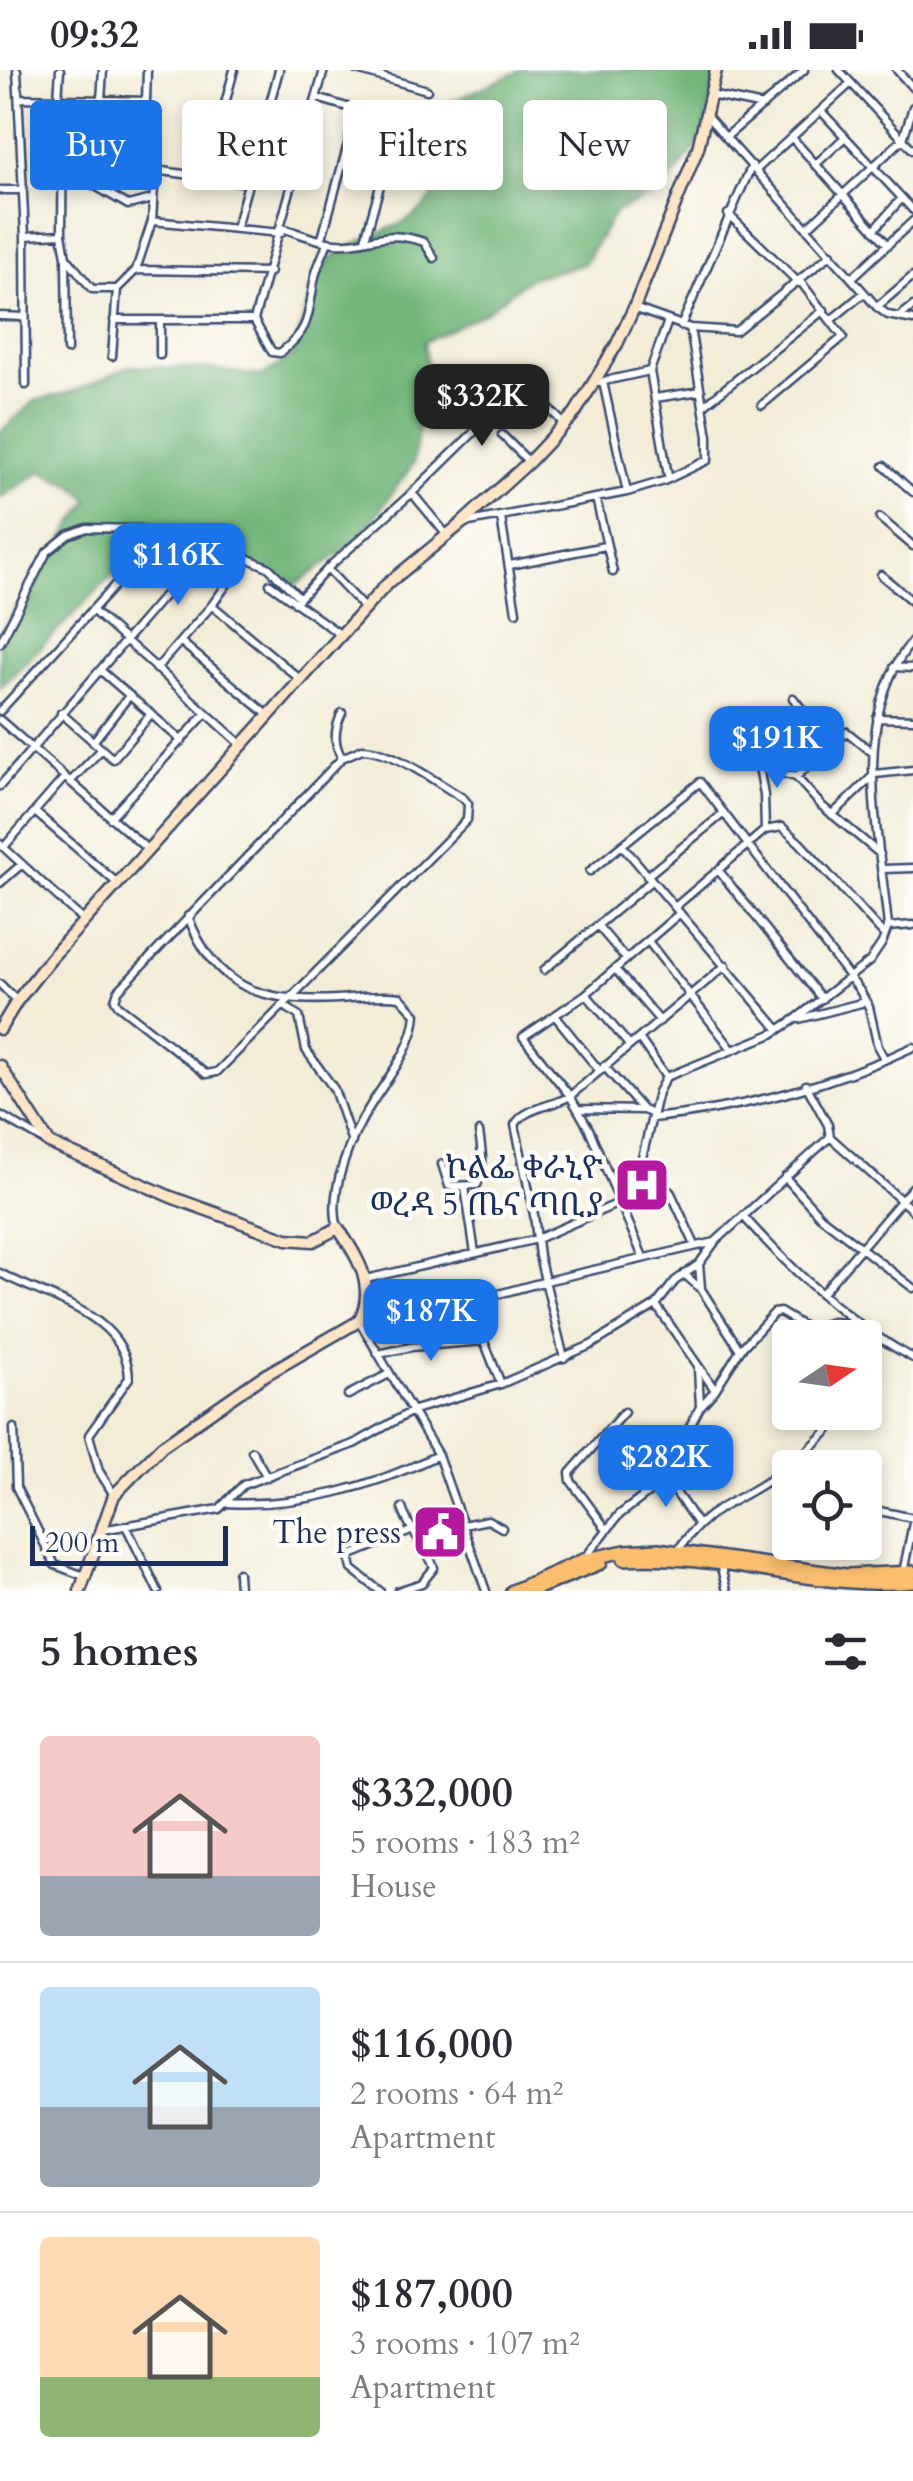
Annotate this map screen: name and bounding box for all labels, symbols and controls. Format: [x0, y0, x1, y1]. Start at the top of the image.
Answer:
text: 09:32 [50, 9, 139, 61]
chip: Buy [30, 100, 162, 190]
chip: Rent [182, 100, 323, 190]
chip: Filters [343, 100, 503, 190]
chip: New [523, 100, 667, 190]
pin: $332K [412, 364, 552, 449]
text: $332K [436, 374, 528, 418]
pin: $116K [108, 523, 248, 608]
text: $116K [132, 533, 224, 577]
pin: $191K [707, 706, 847, 791]
text: $191K [731, 716, 823, 760]
place label: ኮልፌ ቀራኒዮ ወረዳ 5 ጤና ጣቢያ [370, 1146, 603, 1227]
hospital icon: ኮልፌ ቀራኒዮ ወረዳ 5 ጤና ጣቢያ [612, 1155, 672, 1215]
pin: $187K [361, 1279, 501, 1364]
text: $187K [385, 1289, 477, 1333]
north arrow [772, 1320, 882, 1430]
map controls [772, 1320, 882, 1560]
pin: $282K [596, 1425, 736, 1510]
text: $282K [620, 1435, 712, 1479]
button: locate [772, 1450, 882, 1560]
public building icon: The press [410, 1502, 470, 1562]
place label: The press [272, 1511, 401, 1555]
scale bar [30, 1521, 228, 1566]
text: 200 m [45, 1524, 119, 1562]
text: 5 homes [40, 1623, 198, 1680]
icon: filters [818, 1624, 873, 1679]
text: $332,000 [350, 1764, 513, 1821]
icon: home [120, 1776, 240, 1896]
text: 5 rooms · 183 m² [350, 1821, 580, 1865]
text: House [350, 1865, 437, 1909]
text: $116,000 [350, 2015, 513, 2072]
icon: home [120, 2027, 240, 2147]
text: 2 rooms · 64 m² [350, 2072, 563, 2116]
text: Apartment [350, 2116, 495, 2160]
text: $187,000 [350, 2265, 513, 2322]
icon: home [120, 2277, 240, 2397]
text: 3 rooms · 107 m² [350, 2322, 580, 2366]
text: Apartment [350, 2366, 495, 2410]

